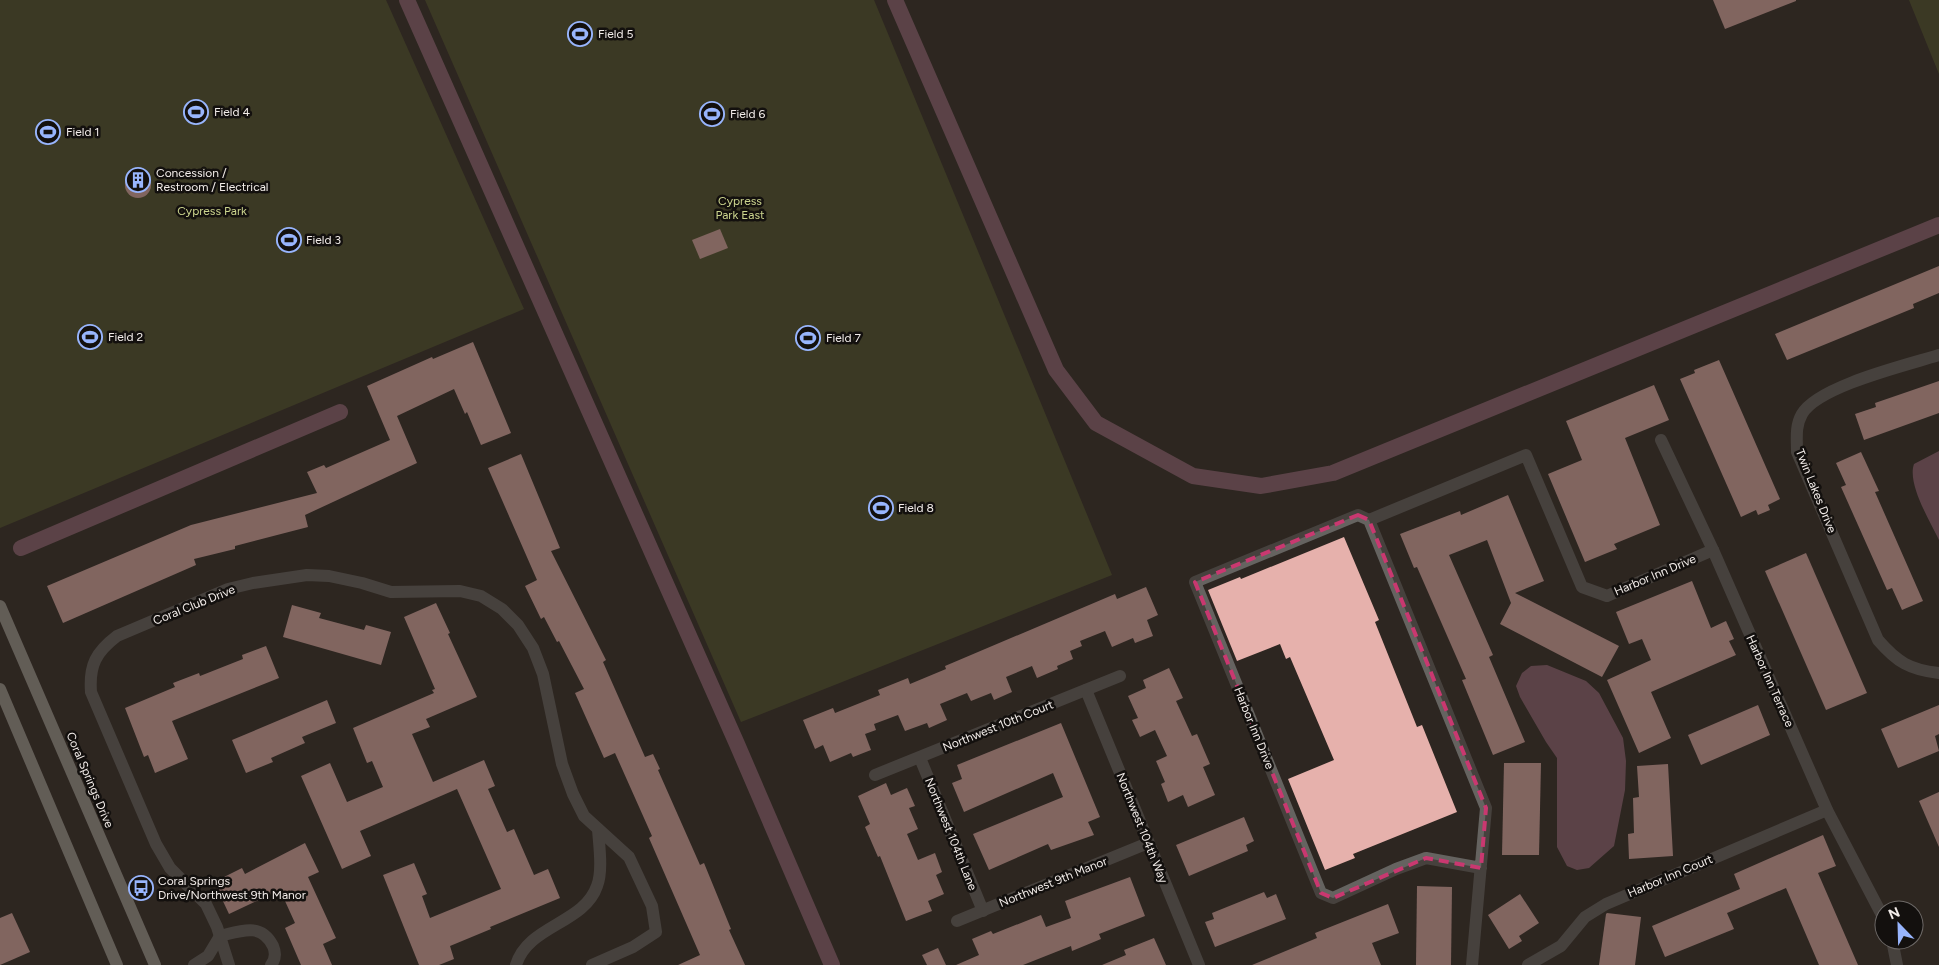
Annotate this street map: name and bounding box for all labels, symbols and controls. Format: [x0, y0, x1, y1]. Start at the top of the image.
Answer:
sports icon: Field 5 [567, 21, 593, 47]
place label: Field 5 [598, 27, 633, 41]
sports icon: Field 4 [183, 99, 209, 125]
sports icon: Field 6 [699, 101, 725, 127]
place label: Field 4 [214, 105, 250, 119]
place label: Field 6 [730, 107, 765, 121]
sports icon: Field 1 [35, 119, 61, 145]
place label: Field 1 [66, 125, 99, 139]
place label: Concession / Restroom / Electrical [156, 166, 268, 194]
building icon: Concession / Restroom / Electrical [125, 167, 151, 193]
park label: Cypress Park East [715, 194, 765, 222]
park label: Cypress Park [177, 204, 247, 218]
sports icon: Field 3 [276, 227, 302, 253]
place label: Field 3 [306, 233, 341, 247]
sports icon: Field 2 [77, 324, 103, 350]
sports icon: Field 7 [795, 325, 821, 351]
place label: Field 2 [108, 330, 143, 344]
place label: Field 7 [826, 331, 861, 345]
street label: Twin Lakes Drive [1793, 447, 1839, 535]
sports icon: Field 8 [868, 495, 894, 521]
place label: Field 8 [898, 501, 934, 515]
street label: Harbor Inn Drive [1612, 551, 1698, 599]
street label: Coral Club Drive [151, 582, 237, 628]
street label: Harbor Inn Terrace [1743, 633, 1797, 730]
street label: Harbor Inn Drive [1231, 685, 1277, 772]
street label: Northwest 10th Court [941, 697, 1056, 755]
street label: Coral Springs Drive [63, 730, 117, 830]
street label: Northwest 104th Way [1113, 771, 1171, 886]
street label: Northwest 104th Lane [922, 776, 980, 893]
street label: Harbor Inn Court [1626, 852, 1715, 900]
street label: Northwest 9th Manor [997, 854, 1109, 910]
place label: Coral Springs Drive/Northwest 9th Manor [158, 874, 306, 902]
bus stop icon: Coral Springs Drive/Northwest 9th Manor [128, 875, 154, 901]
north arrow [1874, 900, 1924, 950]
text: N [1886, 904, 1902, 923]

